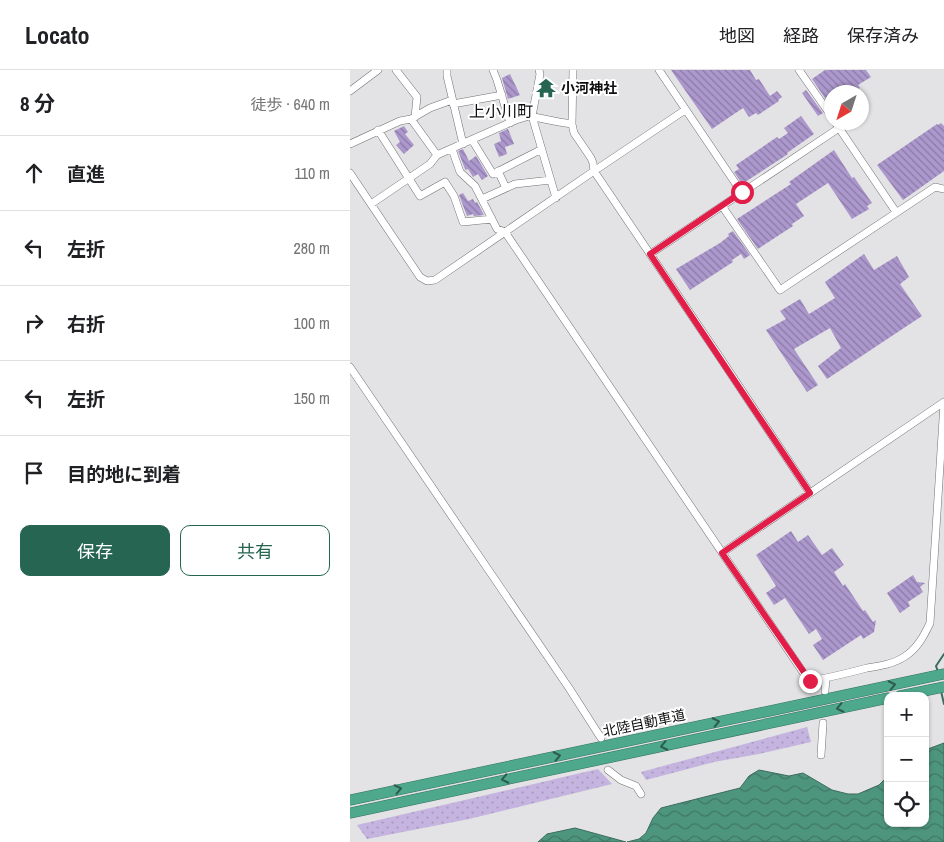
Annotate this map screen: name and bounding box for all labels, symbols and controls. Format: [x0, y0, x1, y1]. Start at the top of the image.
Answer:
text: Locato [25, 19, 90, 51]
text: 地図 [719, 23, 755, 48]
text: 経路 [783, 23, 819, 48]
text: 保存済み [847, 23, 919, 48]
temple icon: 小河神社 [535, 77, 557, 99]
place label: 小河神社 [561, 79, 617, 97]
north arrow [824, 85, 869, 130]
text: 8 分 [20, 89, 55, 118]
text: 徒歩 · 640 m [251, 93, 330, 115]
district label: 上小川町 [469, 100, 533, 122]
icon: ahead [20, 159, 48, 187]
text: 直進 [67, 161, 105, 187]
text: 110 m [294, 162, 330, 184]
route start [731, 181, 754, 204]
icon: left [20, 234, 48, 262]
text: 左折 [67, 236, 105, 262]
text: 280 m [294, 237, 330, 259]
icon: right [20, 309, 48, 337]
text: 右折 [67, 311, 105, 337]
text: 100 m [294, 312, 330, 334]
icon: left [20, 384, 48, 412]
text: 左折 [67, 386, 105, 412]
text: 150 m [294, 387, 330, 409]
icon: arrive [20, 459, 48, 487]
text: 目的地に到着 [67, 461, 181, 487]
button: 保存 [20, 525, 170, 576]
button: 共有 [180, 525, 330, 576]
route end [799, 670, 822, 693]
one-way arrow [887, 681, 896, 691]
map controls [884, 692, 929, 827]
button: + [884, 692, 929, 737]
one-way arrow [836, 703, 844, 713]
street label: 北陸自動車道 [601, 705, 687, 741]
one-way arrow [711, 718, 720, 728]
button: − [884, 737, 929, 782]
one-way arrow [660, 740, 668, 750]
one-way arrow [552, 751, 561, 762]
one-way arrow [501, 774, 509, 784]
button: locate [884, 782, 929, 827]
one-way arrow [393, 785, 402, 795]

